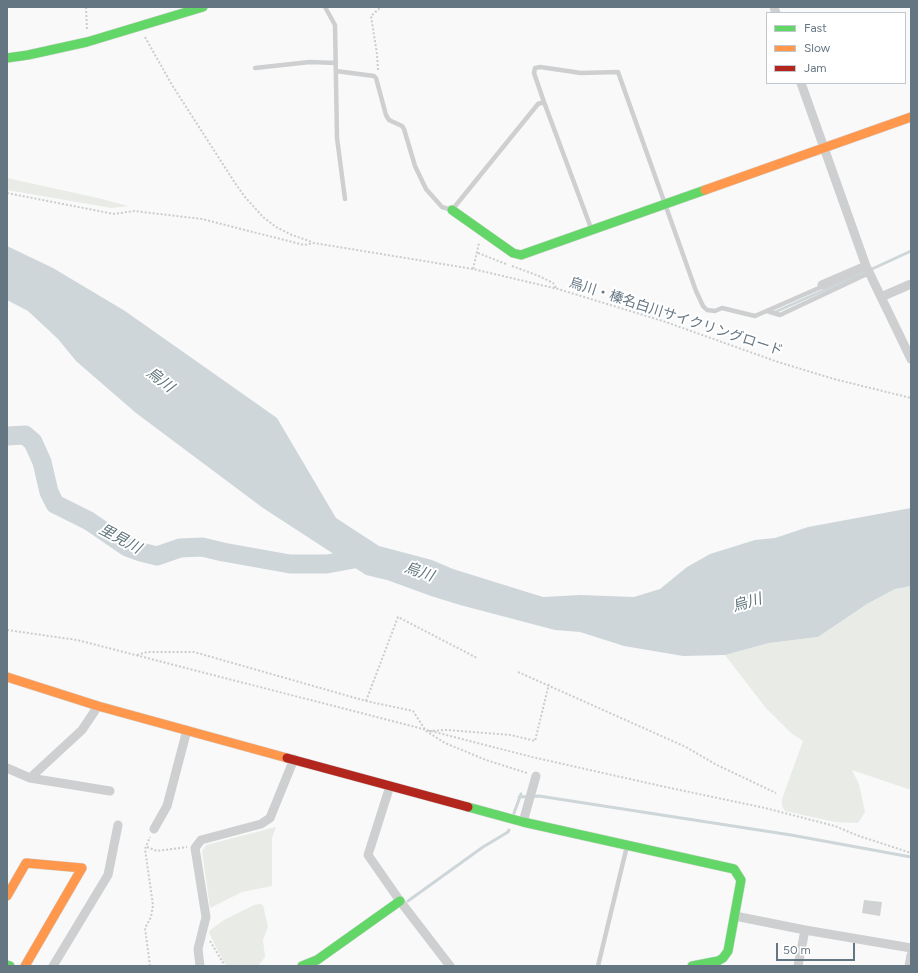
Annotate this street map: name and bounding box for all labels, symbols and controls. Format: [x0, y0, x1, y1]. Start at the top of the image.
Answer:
legend [766, 12, 906, 84]
text: Fast [804, 21, 827, 35]
text: Slow [804, 41, 830, 55]
text: Jam [804, 61, 827, 75]
street label: 烏川・榛名白川サイクリングロード [567, 274, 785, 360]
water label: 烏川 [143, 364, 177, 396]
water label: 里見川 [96, 520, 144, 558]
water label: 烏川 [402, 559, 436, 585]
water label: 烏川 [730, 590, 764, 616]
scale bar [778, 935, 857, 961]
text: 50 m [783, 943, 811, 957]

